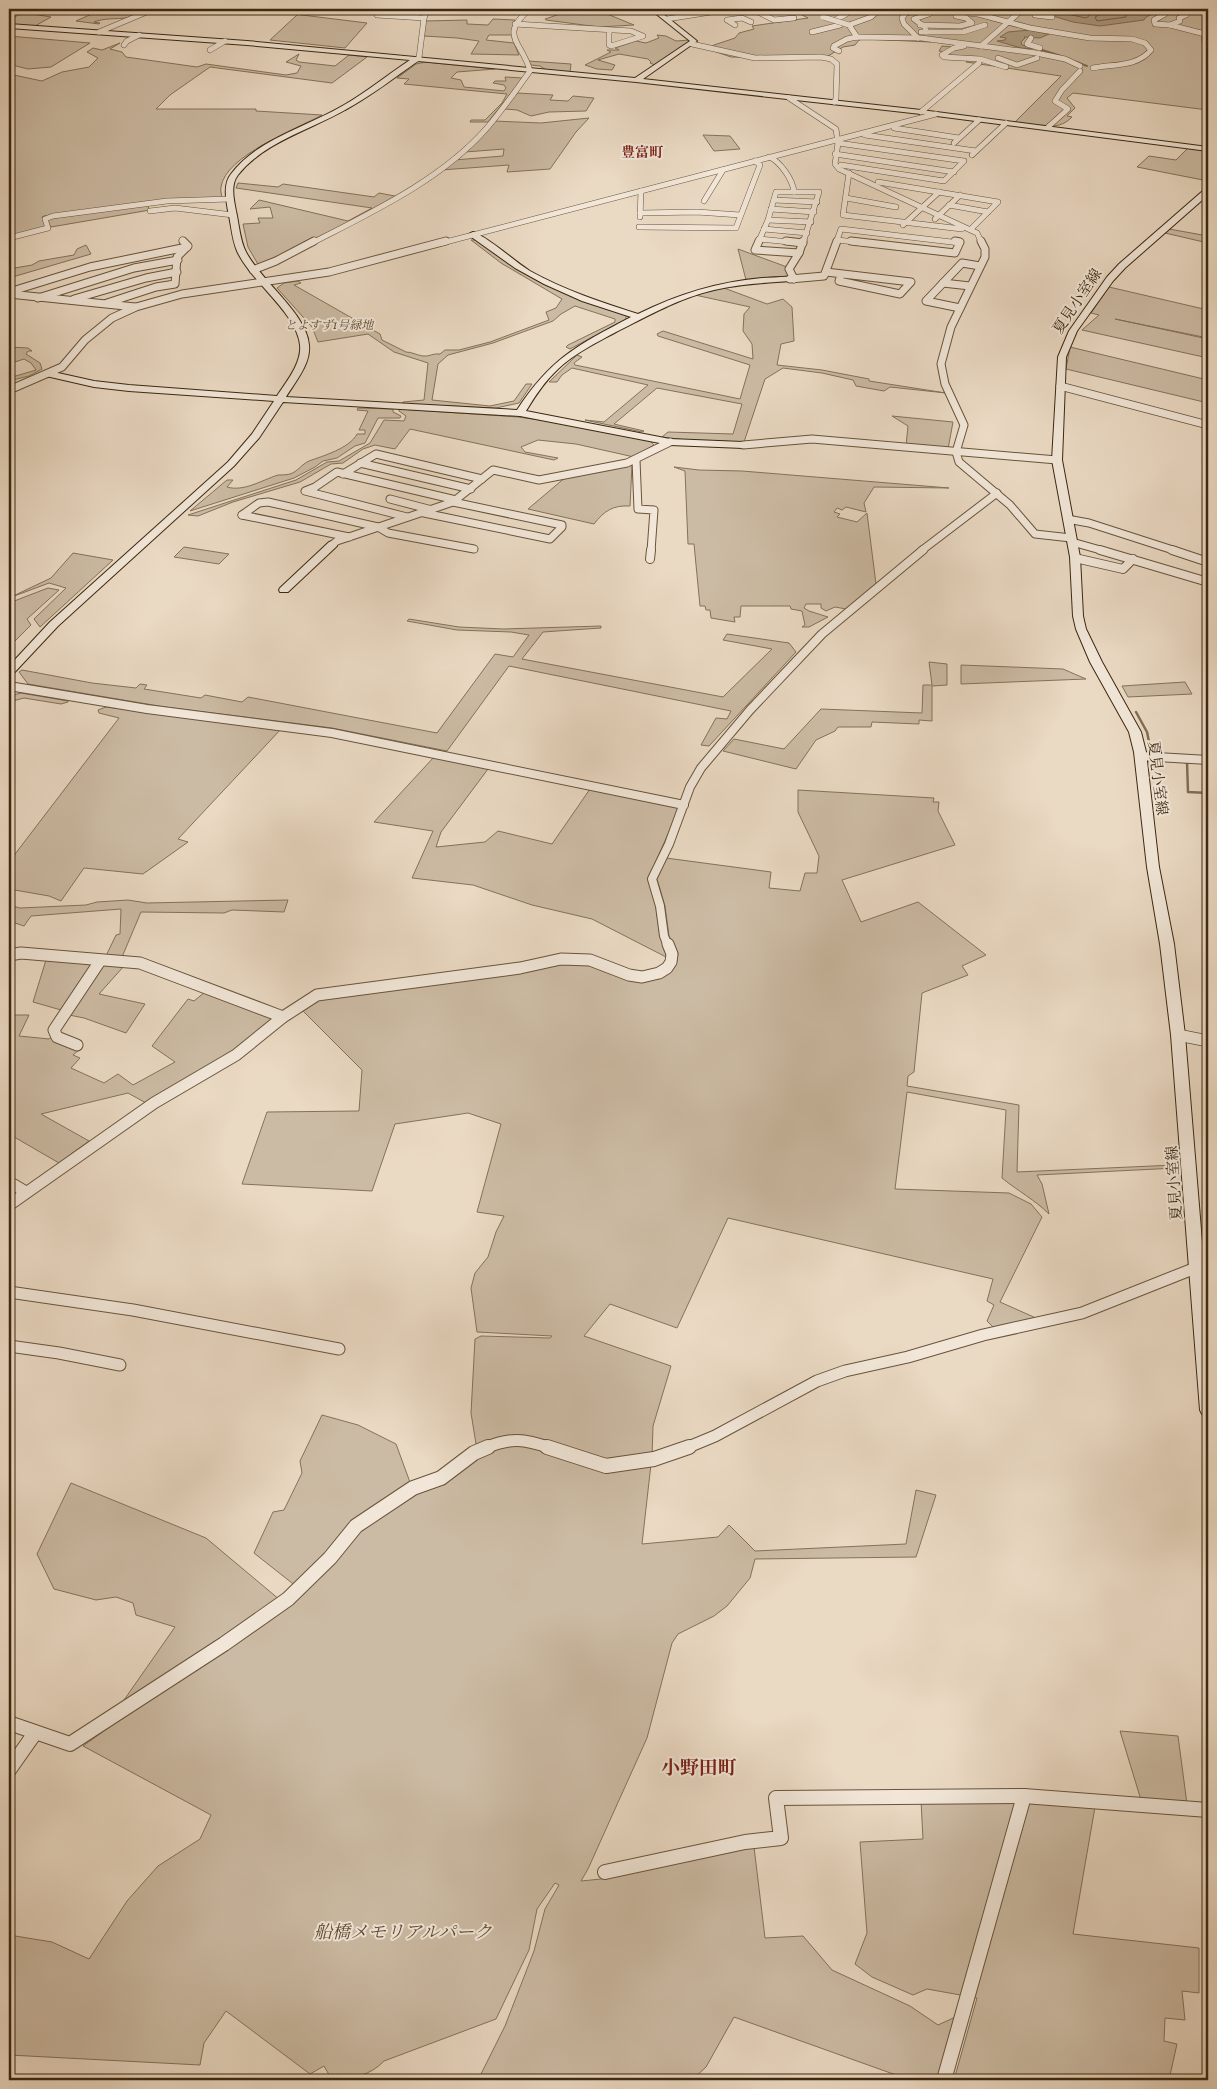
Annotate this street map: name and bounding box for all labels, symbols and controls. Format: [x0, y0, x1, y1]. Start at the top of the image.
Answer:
district label: 豊富町 [621, 144, 664, 163]
street label: 夏見小室線 [1049, 265, 1108, 339]
park label: とよすず1号緑地 [285, 318, 375, 334]
street label: 夏見小室線 [1142, 740, 1172, 817]
street label: 夏見小室線 [1162, 1145, 1189, 1221]
district label: 小野田町 [661, 1756, 737, 1782]
park label: 船橋メモリアルパーク [314, 1921, 492, 1946]

